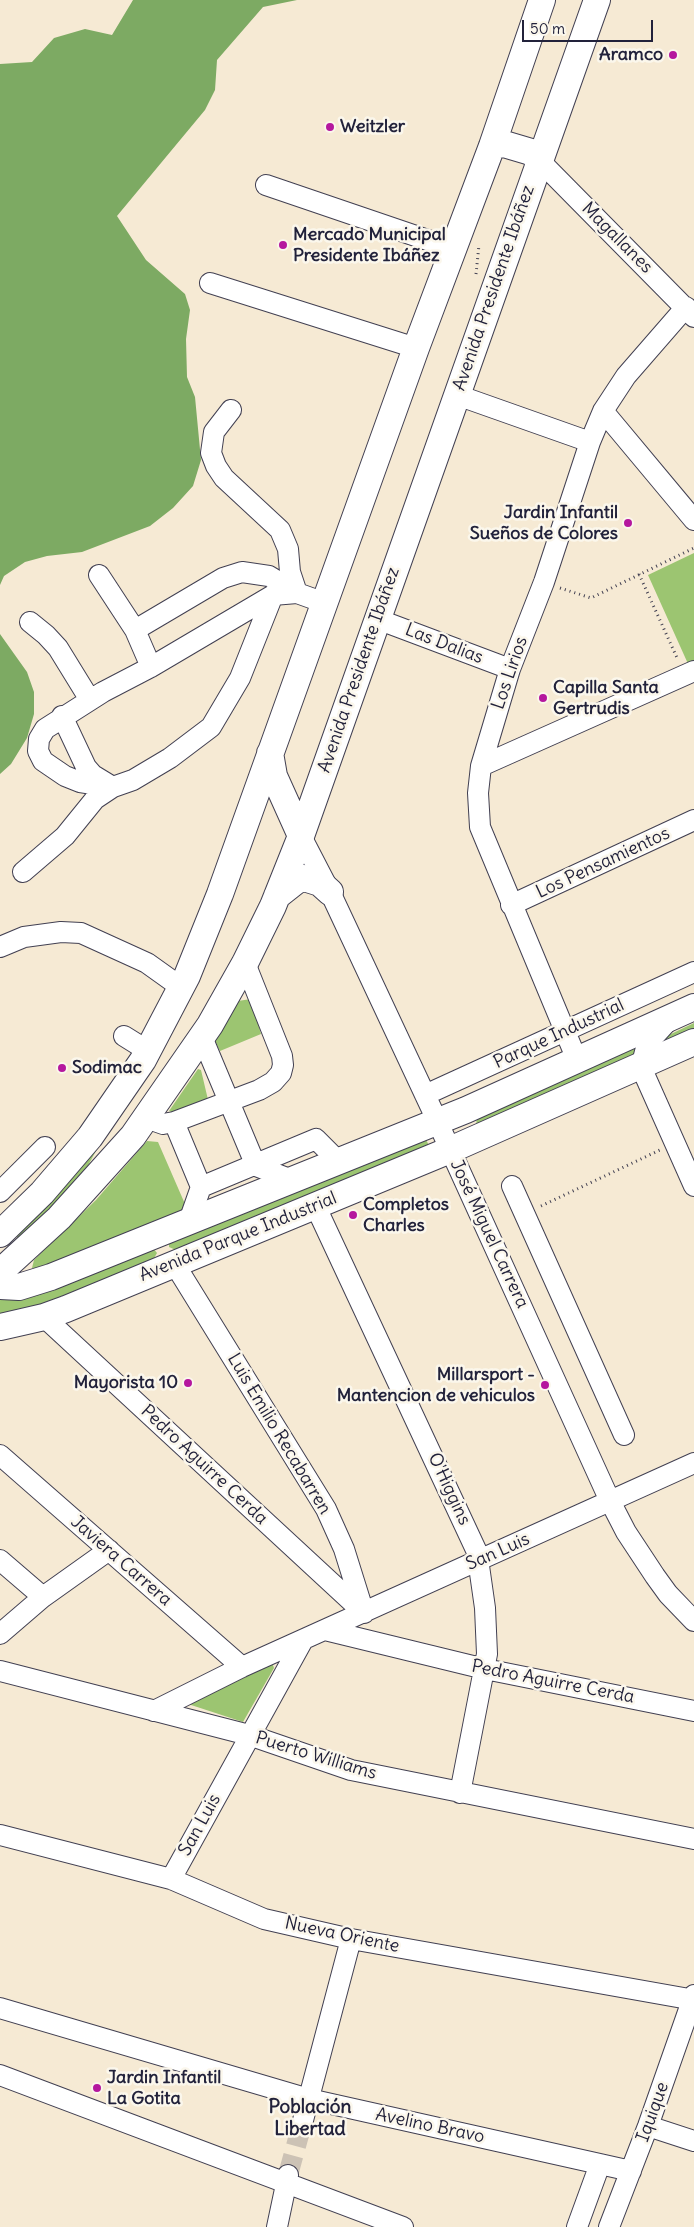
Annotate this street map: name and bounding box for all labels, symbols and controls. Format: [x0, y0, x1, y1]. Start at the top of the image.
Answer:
scale bar [524, 10, 655, 42]
text: 50 m [530, 19, 565, 38]
place label: Aramco [599, 44, 663, 66]
marker: Aramco [667, 49, 679, 61]
place label: Weitzler [340, 116, 405, 138]
marker: Weitzler [324, 121, 336, 133]
street label: Avenida Presidente Ibáñez [449, 182, 539, 394]
street label: Magallanes [577, 198, 657, 278]
place label: Mercado Municipal Presidente Ibáñez [293, 224, 446, 266]
marker: Mercado Municipal Presidente Ibáñez [277, 239, 289, 251]
place label: Jardin Infantil Sueños de Colores [470, 502, 618, 544]
marker: Jardin Infantil Sueños de Colores [622, 517, 634, 529]
street label: Avenida Presidente Ibáñez [314, 564, 404, 776]
street label: Las Dalias [402, 619, 486, 669]
street label: Los Lirios [487, 634, 533, 712]
place label: Capilla Santa Gertrudis [553, 677, 659, 720]
marker: Capilla Santa Gertrudis [537, 692, 549, 704]
street label: Los Pensamientos [533, 823, 673, 903]
street label: Parque Industrial [490, 994, 628, 1074]
place label: Sodimac [72, 1057, 142, 1079]
marker: Sodimac [56, 1062, 68, 1074]
street label: José Miguel Carrera [445, 1156, 533, 1312]
street label: Avenida Parque Industrial [136, 1187, 340, 1287]
place label: Completos Charles [363, 1194, 449, 1236]
marker: Completos Charles [347, 1209, 359, 1221]
street label: Luis Emilio Recabarren [222, 1350, 336, 1518]
place label: Millarsport - Mantencion de vehiculos [337, 1364, 535, 1406]
place label: Mayorista 10 [74, 1372, 178, 1394]
marker: Mayorista 10 [182, 1377, 194, 1389]
marker: Millarsport - Mantencion de vehiculos [539, 1379, 551, 1391]
street label: Pedro Aguirre Cerda [136, 1401, 272, 1529]
street label: O'Higgins [423, 1450, 475, 1528]
street label: Javiera Carrera [66, 1511, 176, 1611]
street label: San Luis [463, 1528, 533, 1576]
street label: Pedro Aguirre Cerda [470, 1656, 636, 1708]
street label: Puerto Williams [253, 1727, 379, 1785]
street label: San Luis [174, 1790, 226, 1860]
street label: Nueva Oriente [283, 1912, 401, 1958]
place label: Jardin Infantil La Gotita [107, 2067, 221, 2110]
street label: Iquique [632, 2079, 674, 2145]
marker: Jardin Infantil La Gotita [91, 2082, 103, 2094]
district label: Población Libertad [269, 2097, 351, 2141]
street label: Avelino Bravo [374, 2104, 486, 2148]

